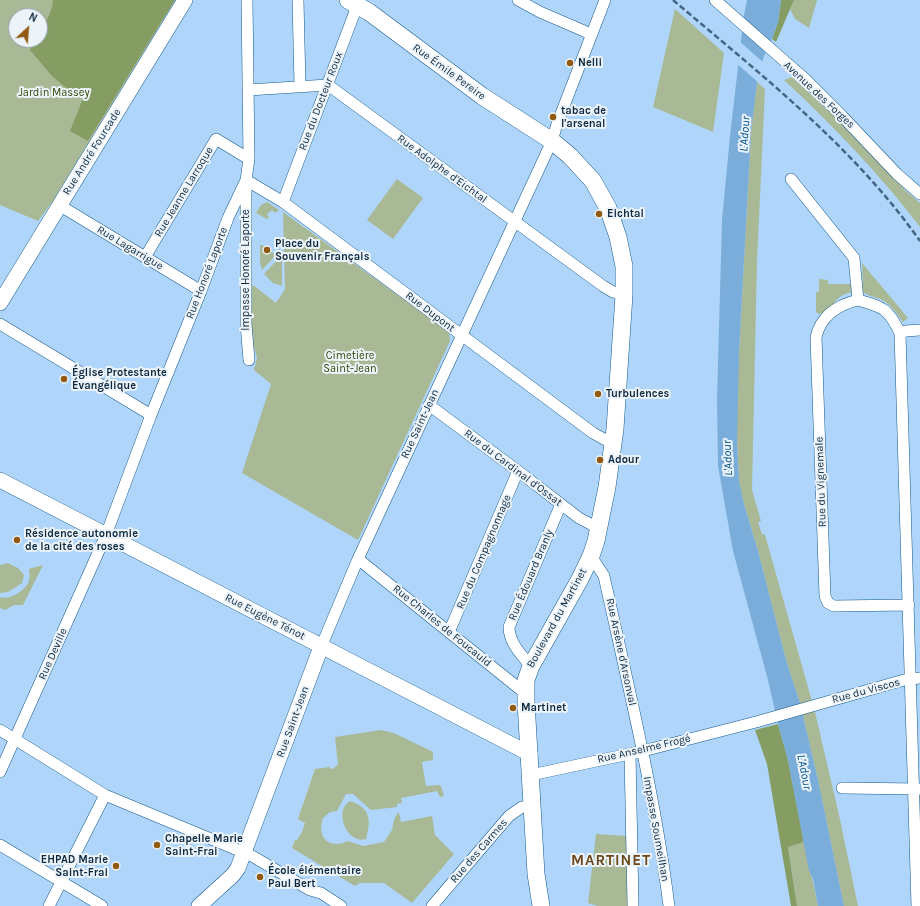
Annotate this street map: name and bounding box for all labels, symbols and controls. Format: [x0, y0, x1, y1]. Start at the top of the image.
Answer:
north arrow [8, 8, 48, 48]
text: N [27, 10, 39, 25]
street label: Rue Émile Pereire [410, 41, 488, 103]
street label: Rue du Docteur Roux [296, 50, 346, 152]
place label: Nelli [578, 56, 602, 70]
marker: Nelli [565, 58, 575, 68]
street label: Avenue des Forges [781, 59, 857, 131]
park label: Jardin Massey [18, 86, 90, 100]
place label: tabac de l'arsenal [561, 104, 606, 130]
street label: Rue André Fourcade [60, 106, 124, 198]
marker: tabac de l'arsenal [548, 112, 558, 122]
water label: L'Adour [737, 116, 753, 152]
street label: Rue Adolphe d'Eichtal [394, 132, 490, 206]
street label: Rue Jeanne Larroque [152, 144, 216, 240]
place label: Eichtal [607, 207, 644, 221]
street label: Impasse Honoré Laporte [239, 209, 253, 331]
marker: Eichtal [594, 209, 604, 219]
street label: Rue Lagarrigue [95, 223, 165, 273]
street label: Rue Honoré Laporte [183, 225, 231, 321]
place label: Place du Souvenir Français [275, 237, 370, 263]
marker: Place du Souvenir Français [262, 245, 272, 255]
street label: Rue Dupont [403, 289, 457, 335]
park label: Cimetière Saint-Jean [323, 349, 377, 375]
place label: Église Protestante Évangélique [72, 366, 167, 392]
marker: Église Protestante Évangélique [59, 374, 69, 384]
street label: Rue Saint-Jean [398, 387, 442, 461]
place label: Turbulences [606, 387, 669, 401]
marker: Turbulences [593, 389, 603, 399]
street label: Rue du Cardinal d'Ossat [461, 427, 565, 509]
street label: Rue du Vignemale [813, 437, 829, 527]
water label: L'Adour [720, 440, 736, 476]
place label: Adour [608, 453, 639, 467]
marker: Adour [595, 455, 605, 465]
street label: Rue du Compagnonnage [454, 493, 514, 611]
place label: Résidence autonomie de la cité des roses [25, 527, 138, 553]
street label: Rue Édouard Branly [506, 527, 556, 623]
marker: Résidence autonomie de la cité des roses [12, 535, 22, 545]
street label: Boulevard du Martinet [524, 566, 590, 670]
street label: Rue Charles de Foucauld [390, 582, 494, 670]
street label: Rue Eugène Ténot [223, 591, 307, 643]
street label: Rue Arsène d'Arsonval [603, 597, 639, 707]
street label: Rue Deville [36, 626, 70, 682]
street label: Rue du Viscos [830, 676, 902, 706]
street label: Rue Saint-Jean [274, 684, 312, 760]
place label: Martinet [521, 701, 566, 715]
marker: Martinet [508, 703, 518, 713]
street label: Rue Anselme Frogé [596, 732, 692, 766]
water label: L'Adour [794, 753, 814, 791]
street label: Impasse Soumeilhan [640, 775, 672, 883]
street label: Rue des Carmes [448, 816, 510, 886]
place label: Chapelle Marie Saint-Frai [165, 832, 243, 858]
marker: Chapelle Marie Saint-Frai [152, 840, 162, 850]
district label: MARTINET [571, 852, 651, 870]
place label: EHPAD Marie Saint-Frai [41, 853, 108, 879]
marker: EHPAD Marie Saint-Frai [111, 861, 121, 871]
place label: École élémentaire Paul Bert [268, 864, 361, 890]
marker: École élémentaire Paul Bert [255, 872, 265, 882]

